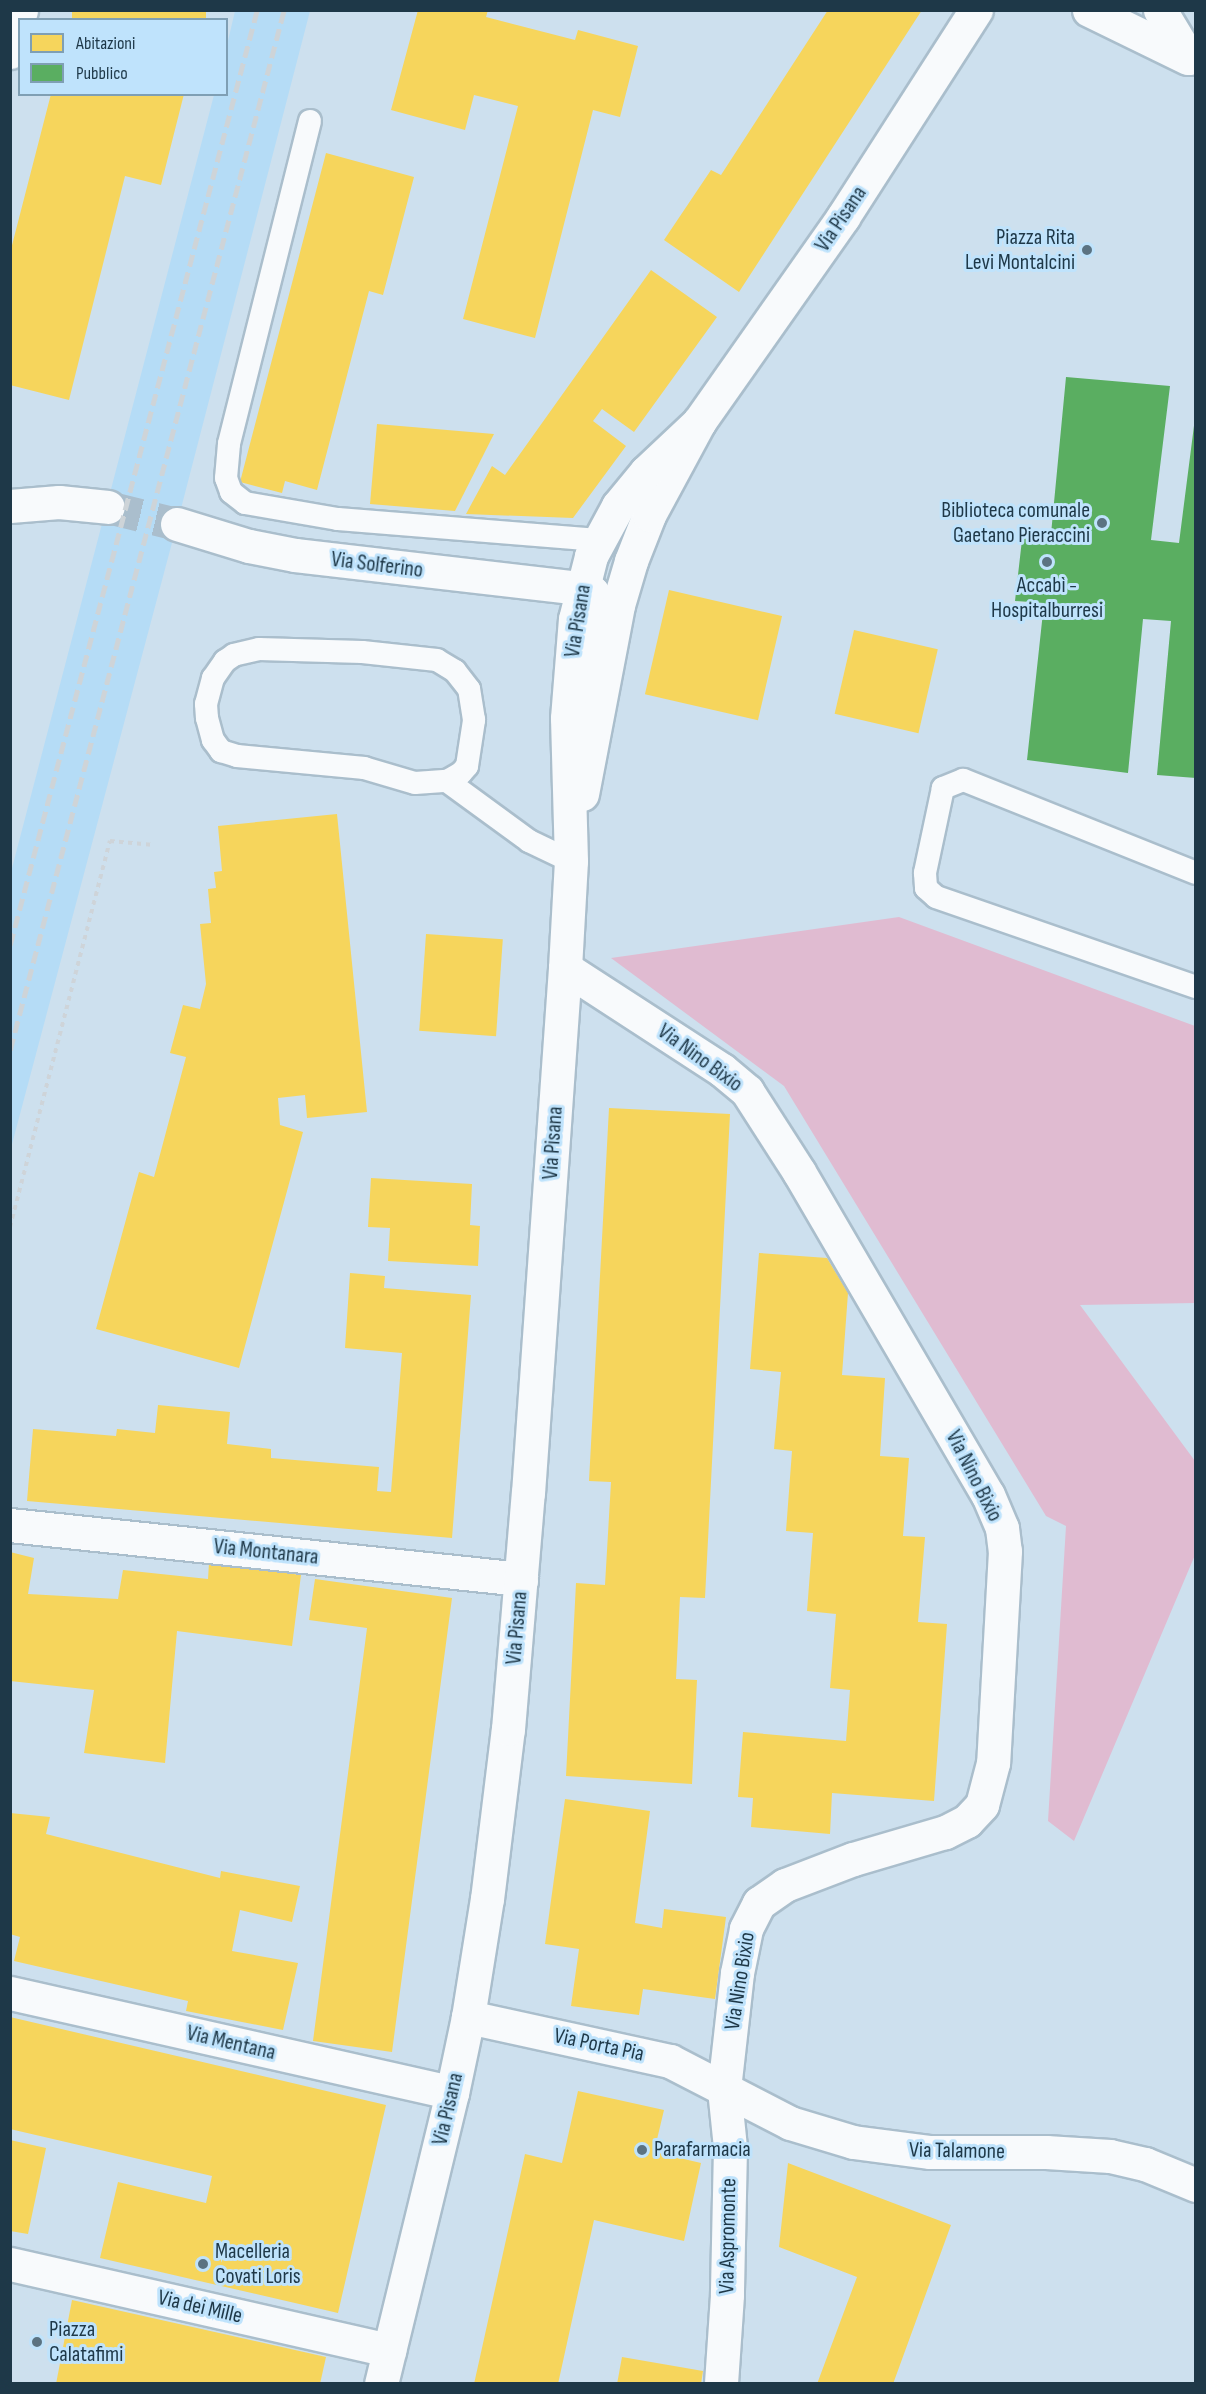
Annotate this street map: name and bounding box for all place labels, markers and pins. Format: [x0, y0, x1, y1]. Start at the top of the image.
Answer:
place label: Piazza Rita Levi Montalcini [965, 224, 1075, 276]
marker: Piazza Rita Levi Montalcini [1080, 243, 1094, 257]
place label: Biblioteca comunale Gaetano Pieraccini [941, 497, 1090, 548]
marker: Biblioteca comunale Gaetano Pieraccini [1095, 516, 1109, 530]
marker: Accabì - Hospitalburresi [1040, 555, 1054, 569]
place label: Accabì - Hospitalburresi [991, 572, 1103, 624]
place label: Parafarmacia [654, 2137, 751, 2163]
marker: Parafarmacia [635, 2143, 649, 2157]
place label: Macelleria Covati Loris [215, 2238, 301, 2290]
marker: Macelleria Covati Loris [196, 2257, 210, 2271]
place label: Piazza Calatafimi [49, 2316, 123, 2368]
marker: Piazza Calatafimi [30, 2335, 44, 2349]

